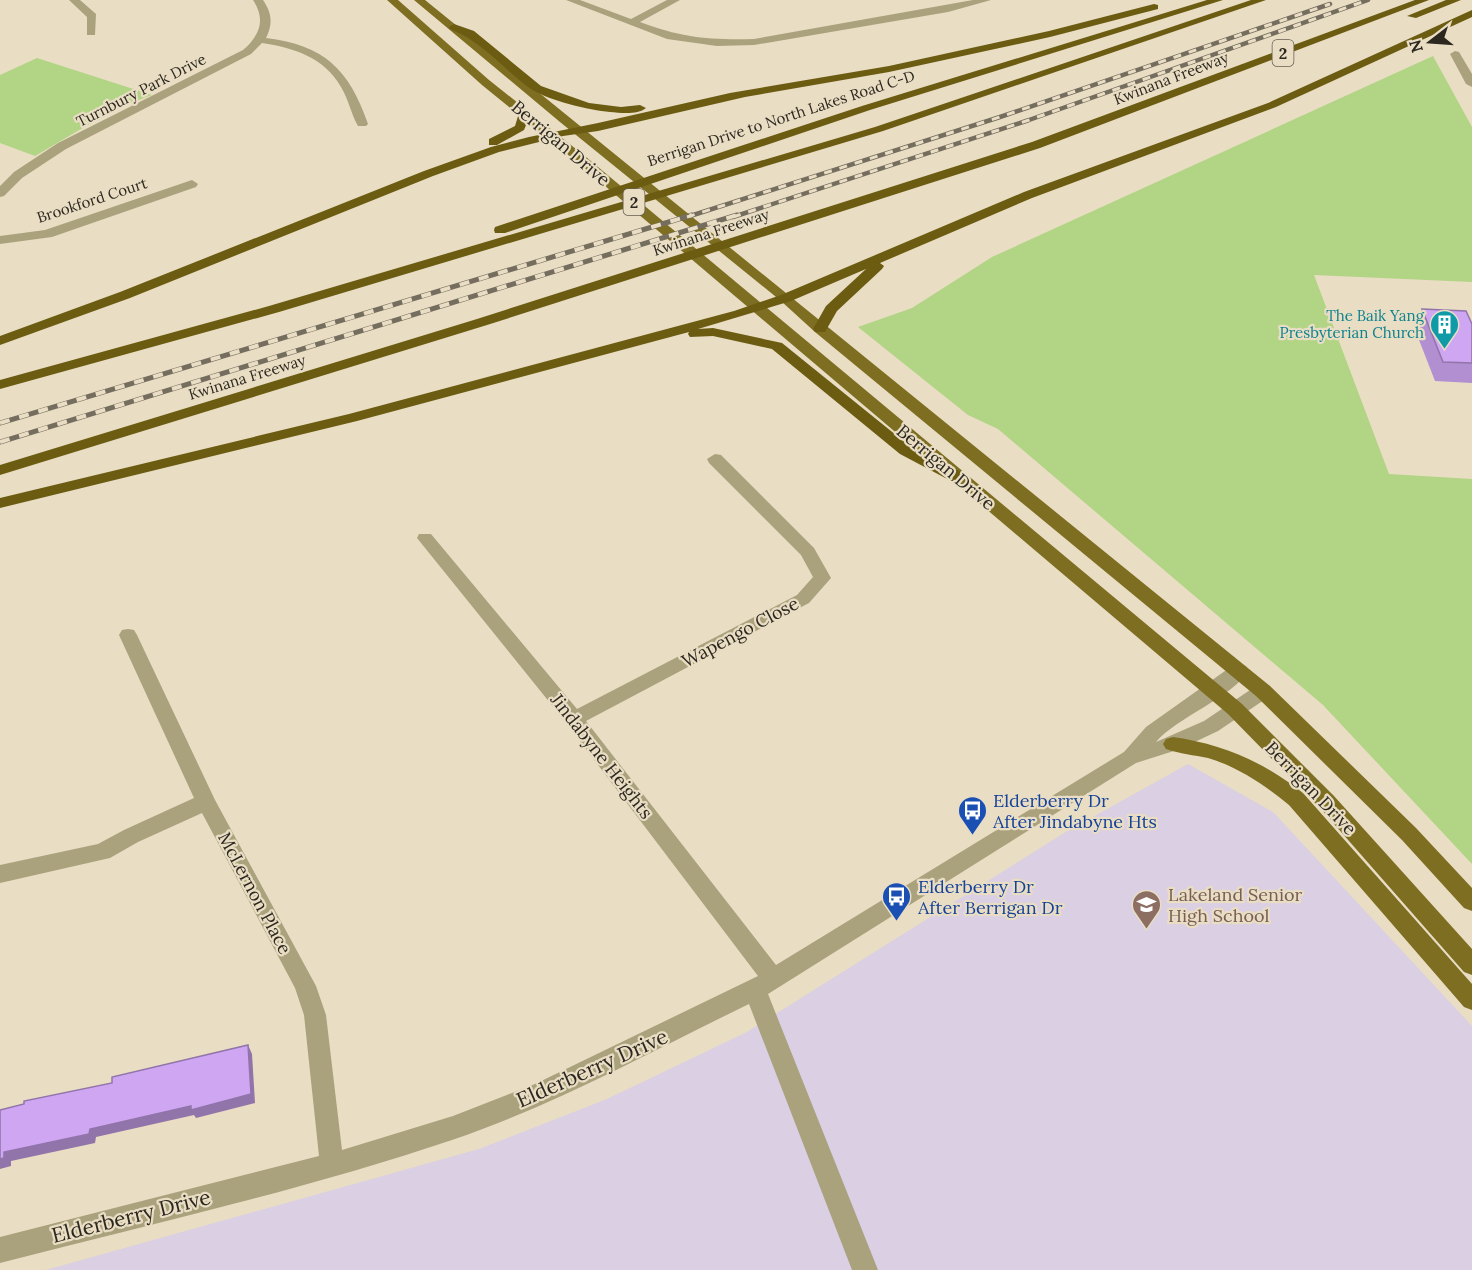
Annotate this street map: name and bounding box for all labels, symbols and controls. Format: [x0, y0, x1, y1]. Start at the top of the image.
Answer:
north arrow [1400, 12, 1460, 72]
text: N [1404, 38, 1427, 55]
road number: 2 [1272, 40, 1294, 66]
street label: Kwinana Freeway [1111, 47, 1231, 109]
street label: Turnbury Park Drive [73, 49, 209, 131]
street label: Berrigan Drive to North Lakes Road C-D [645, 66, 917, 170]
street label: Berrigan Drive [507, 95, 615, 191]
street label: Brookford Court [34, 173, 150, 227]
road number: 2 [624, 189, 644, 215]
street label: Kwinana Freeway [650, 204, 772, 260]
place label: The Baik Yang Presbyterian Church [1280, 306, 1425, 342]
building icon: The Baik Yang Presbyterian Church [1429, 308, 1461, 350]
street label: Kwinana Freeway [186, 350, 308, 404]
street label: Berrigan Drive [892, 419, 1000, 515]
street label: Wapengo Close [678, 591, 803, 672]
street label: Jindabyne Heights [545, 688, 658, 823]
street label: Berrigan Drive [1261, 736, 1362, 840]
place label: Elderberry Dr After Jindabyne Hts [992, 789, 1157, 833]
bus stop icon: Elderberry Dr After Jindabyne Hts [956, 794, 988, 836]
street label: McLernon Place [213, 828, 297, 958]
place label: Elderberry Dr After Berrigan Dr [917, 875, 1063, 919]
bus stop icon: Elderberry Dr After Berrigan Dr [881, 880, 913, 922]
place label: Lakeland Senior High School [1168, 883, 1302, 927]
school or university icon: Lakeland Senior High School [1131, 888, 1163, 930]
street label: Elderberry Drive [512, 1023, 672, 1113]
street label: Elderberry Drive [49, 1183, 213, 1249]

